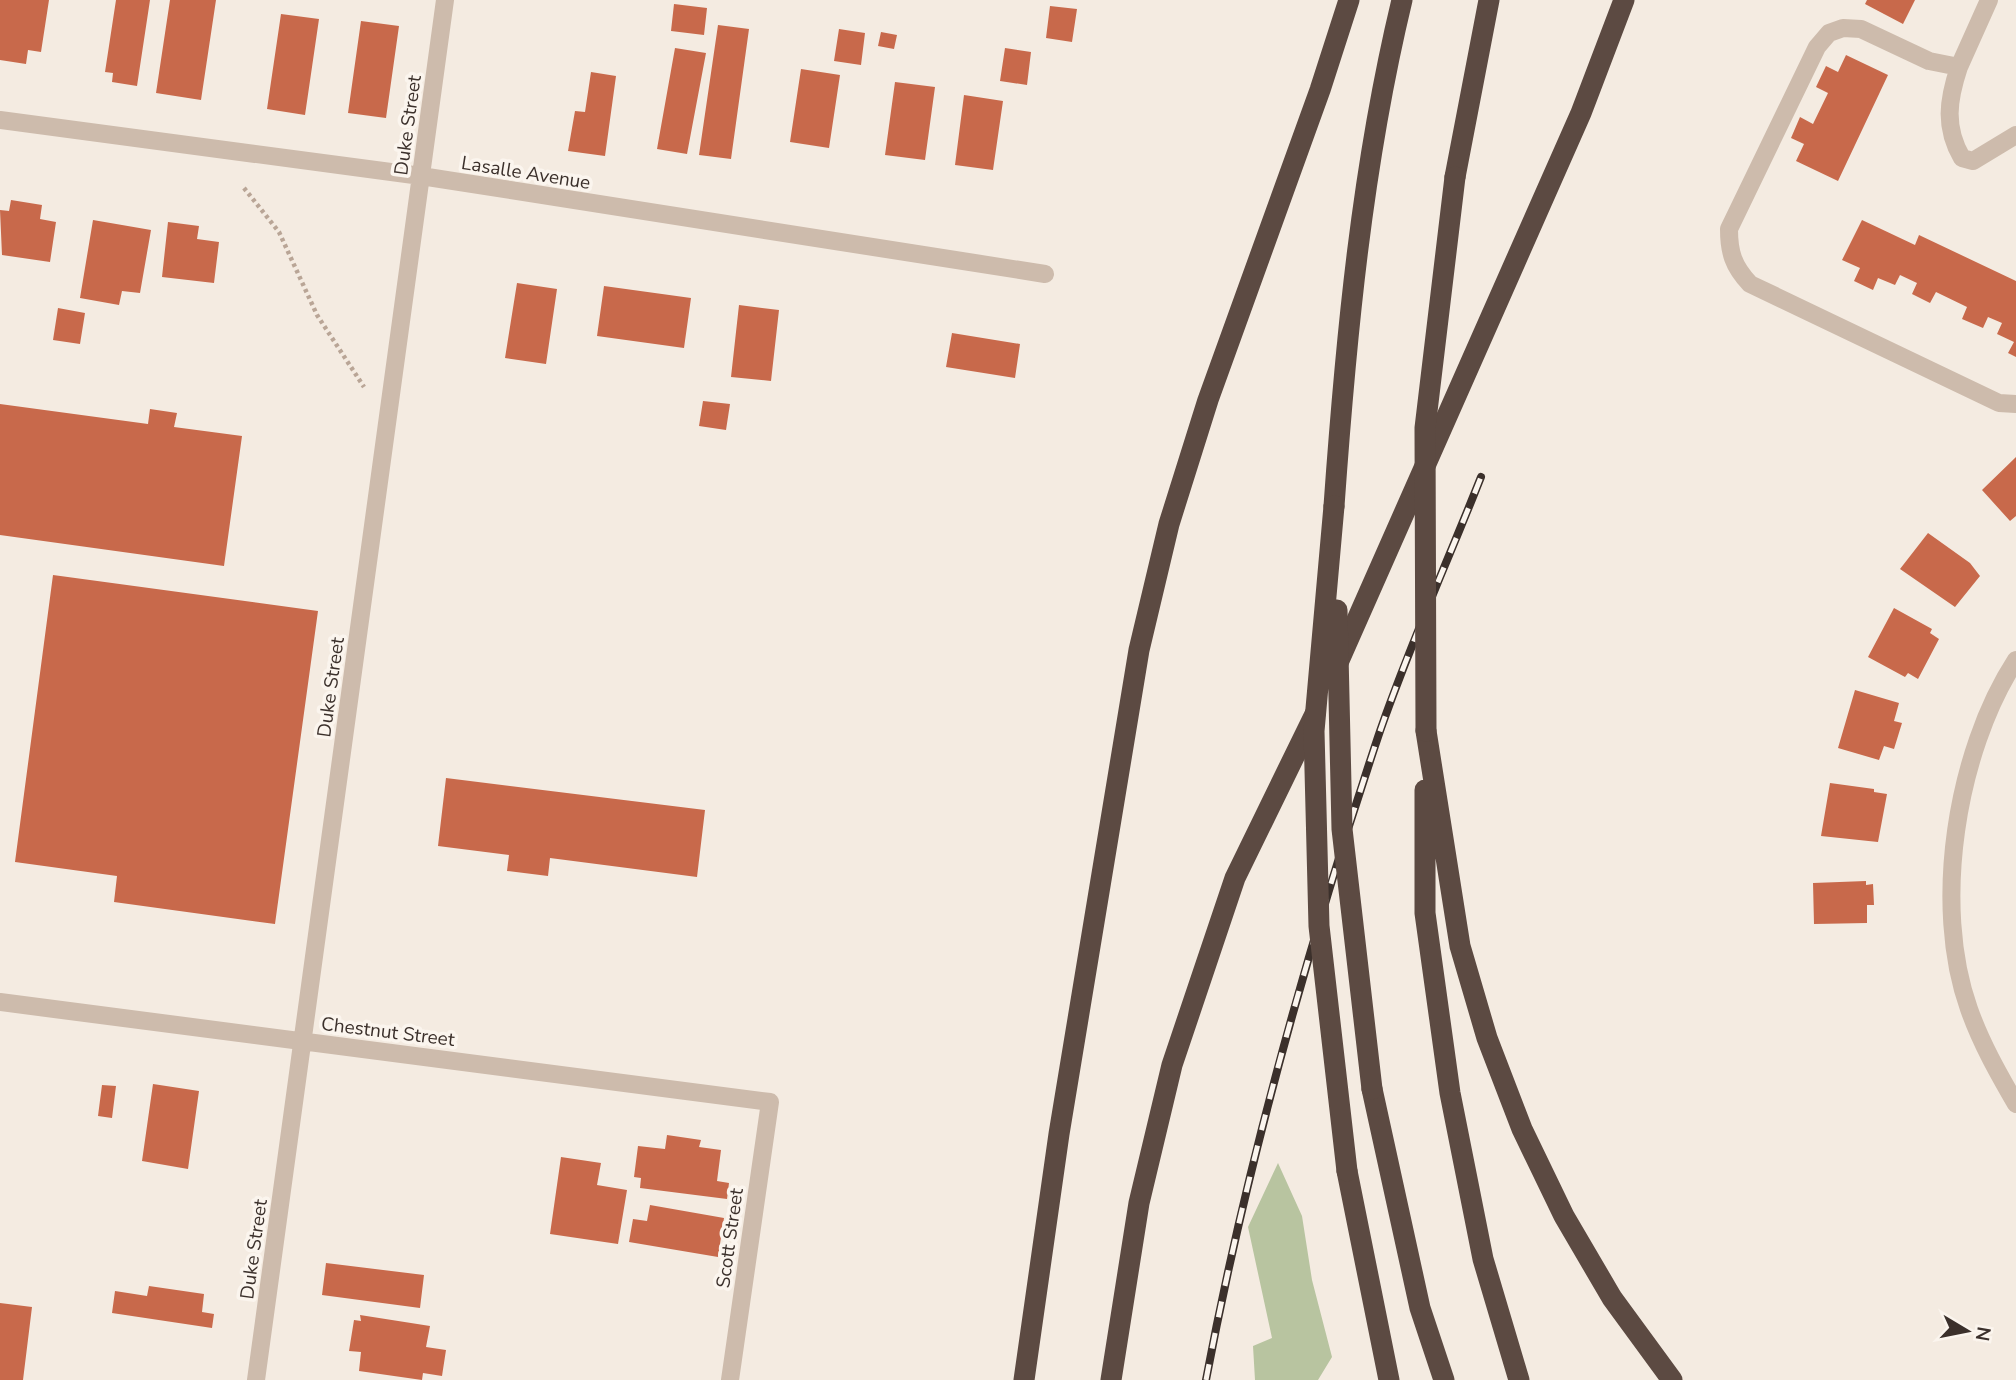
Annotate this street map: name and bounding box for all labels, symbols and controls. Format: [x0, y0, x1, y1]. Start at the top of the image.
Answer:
street label: Duke Street [388, 73, 428, 177]
street label: Lasalle Avenue [459, 150, 592, 196]
street label: Duke Street [311, 635, 351, 739]
street label: Chestnut Street [320, 1011, 456, 1053]
street label: Scott Street [710, 1186, 750, 1290]
street label: Duke Street [234, 1197, 274, 1301]
north arrow [1932, 1296, 2002, 1366]
text: N [1969, 1325, 1997, 1343]

